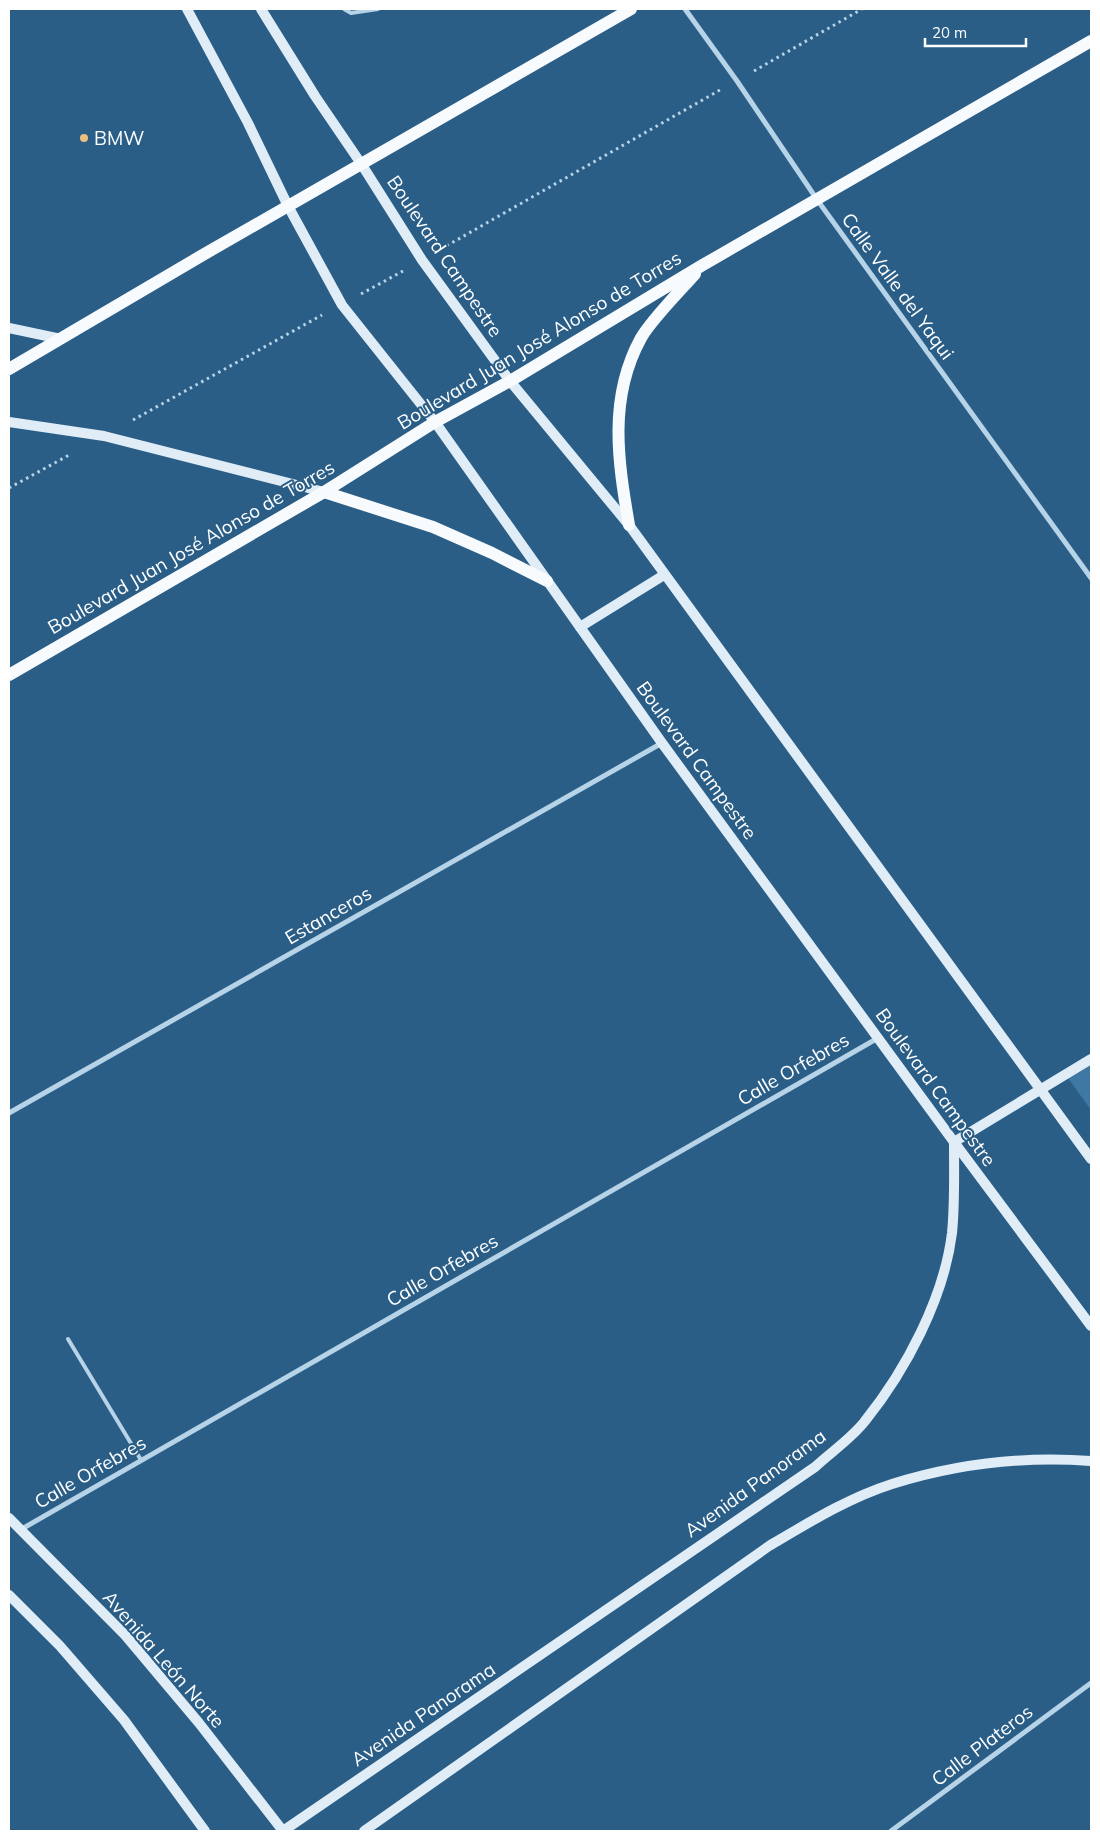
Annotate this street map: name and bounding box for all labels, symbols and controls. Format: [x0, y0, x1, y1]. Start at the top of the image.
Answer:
scale bar [925, 15, 1026, 47]
text: 20 m [932, 23, 967, 42]
place label: BMW [94, 126, 144, 150]
marker: BMW [78, 132, 90, 144]
street label: Boulevard Campestre [382, 171, 508, 341]
street label: Calle Valle del Yaqui [837, 208, 959, 364]
street label: Boulevard Juan José Alonso de Torres [393, 245, 685, 435]
street label: Boulevard Juan José Alonso de Torres [43, 455, 339, 639]
street label: Boulevard Campestre [632, 676, 762, 844]
street label: Estanceros [280, 881, 376, 949]
street label: Boulevard Campestre [871, 1003, 1001, 1171]
street label: Calle Orfebres [733, 1027, 853, 1111]
street label: Calle Orfebres [382, 1228, 502, 1312]
street label: Avenida Panorama [680, 1424, 830, 1542]
street label: Calle Orfebres [30, 1430, 150, 1514]
street label: Avenida León Norte [98, 1585, 230, 1733]
street label: Avenida Panorama [346, 1657, 500, 1771]
street label: Calle Plateros [927, 1699, 1037, 1791]

